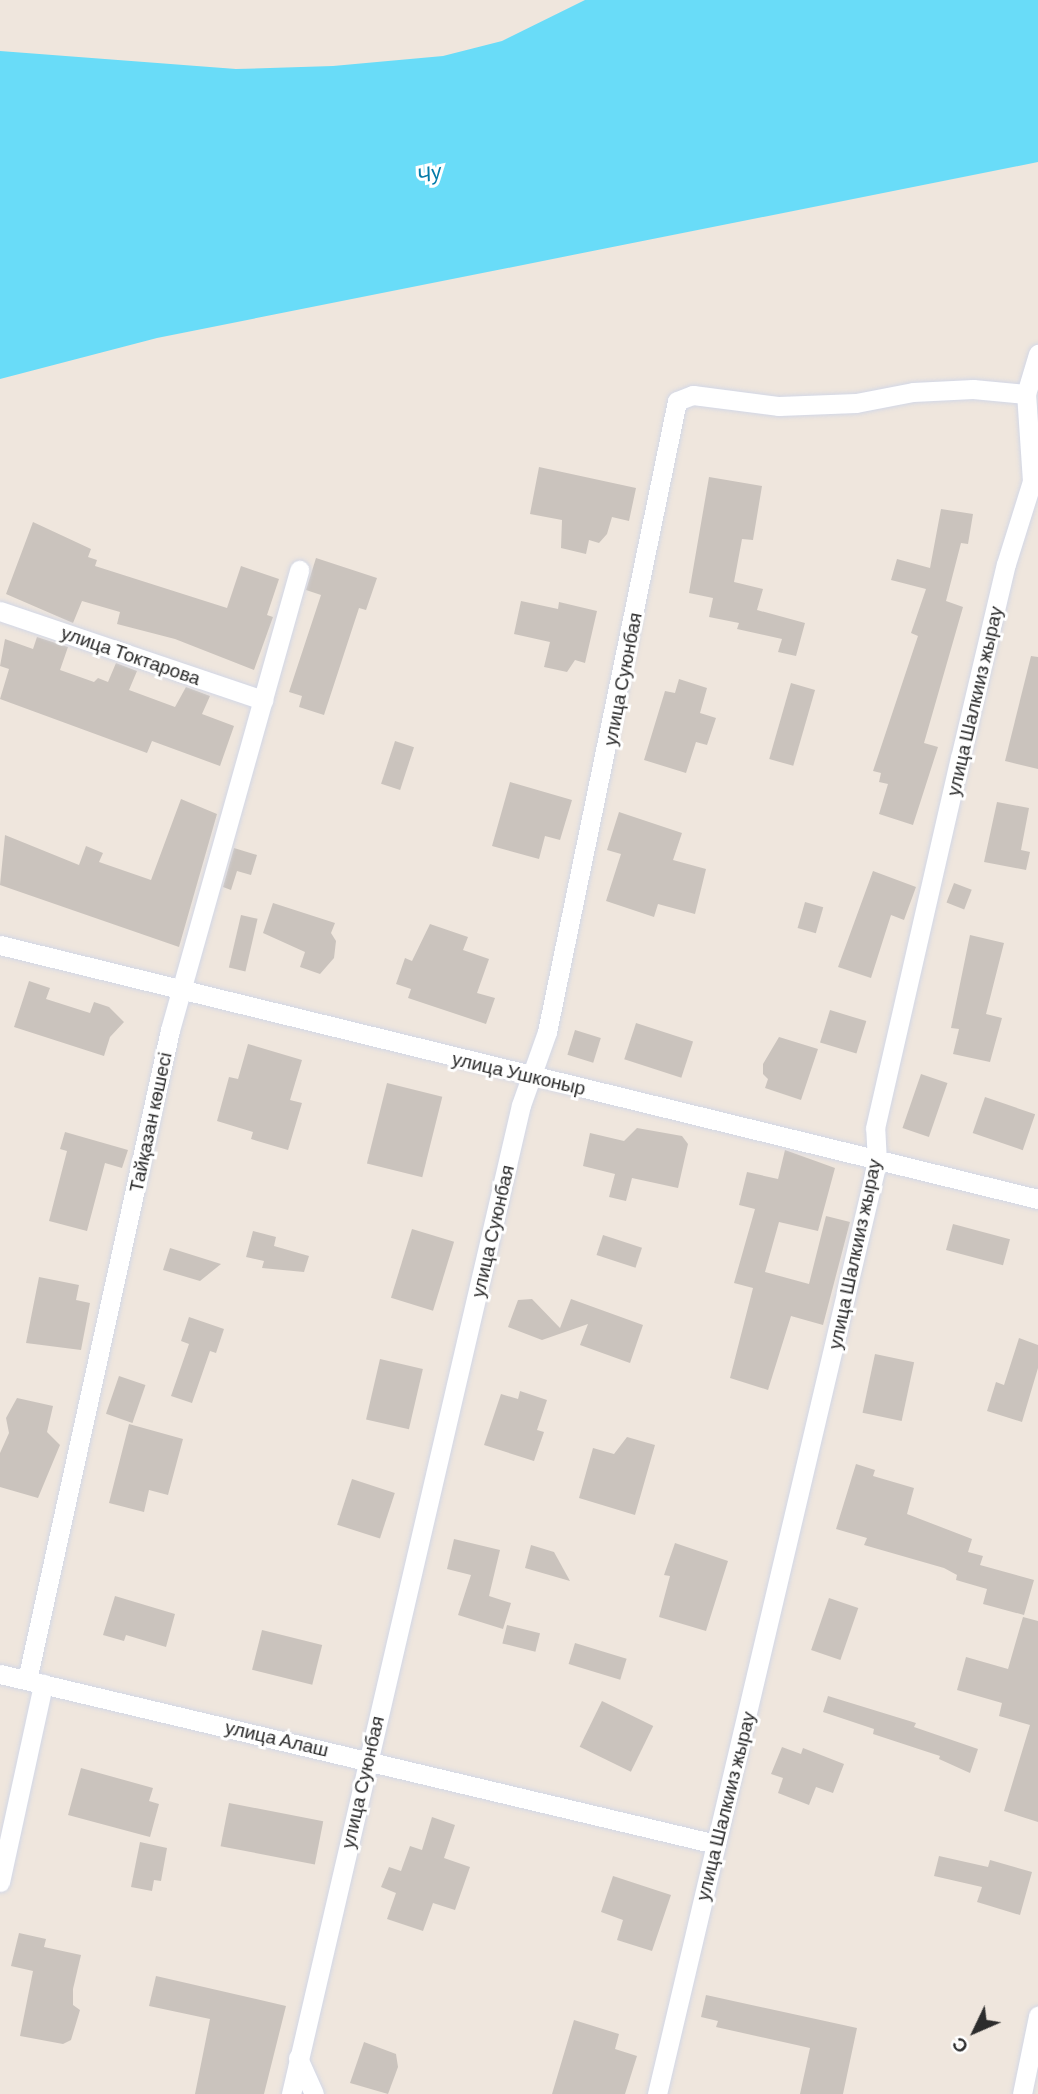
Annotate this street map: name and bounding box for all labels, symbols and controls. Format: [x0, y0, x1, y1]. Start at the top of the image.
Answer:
water label: Чу [414, 158, 444, 188]
street label: улица Шалкииз жырау [941, 604, 1007, 798]
street label: улица Суюнбая [598, 610, 646, 748]
street label: улица Токтарова [58, 620, 204, 690]
street label: улица Ушконыр [450, 1047, 588, 1099]
street label: Тайқазан көшесі [124, 1050, 176, 1194]
street label: улица Шалкииз жырау [823, 1157, 885, 1351]
street label: улица Суюнбая [466, 1163, 518, 1299]
street label: улица Шалкииз жырау [690, 1709, 760, 1903]
street label: улица Суюнбая [336, 1714, 388, 1850]
street label: улица Алаш [223, 1715, 331, 1761]
north arrow [940, 1996, 1010, 2066]
text: С [946, 2033, 973, 2059]

